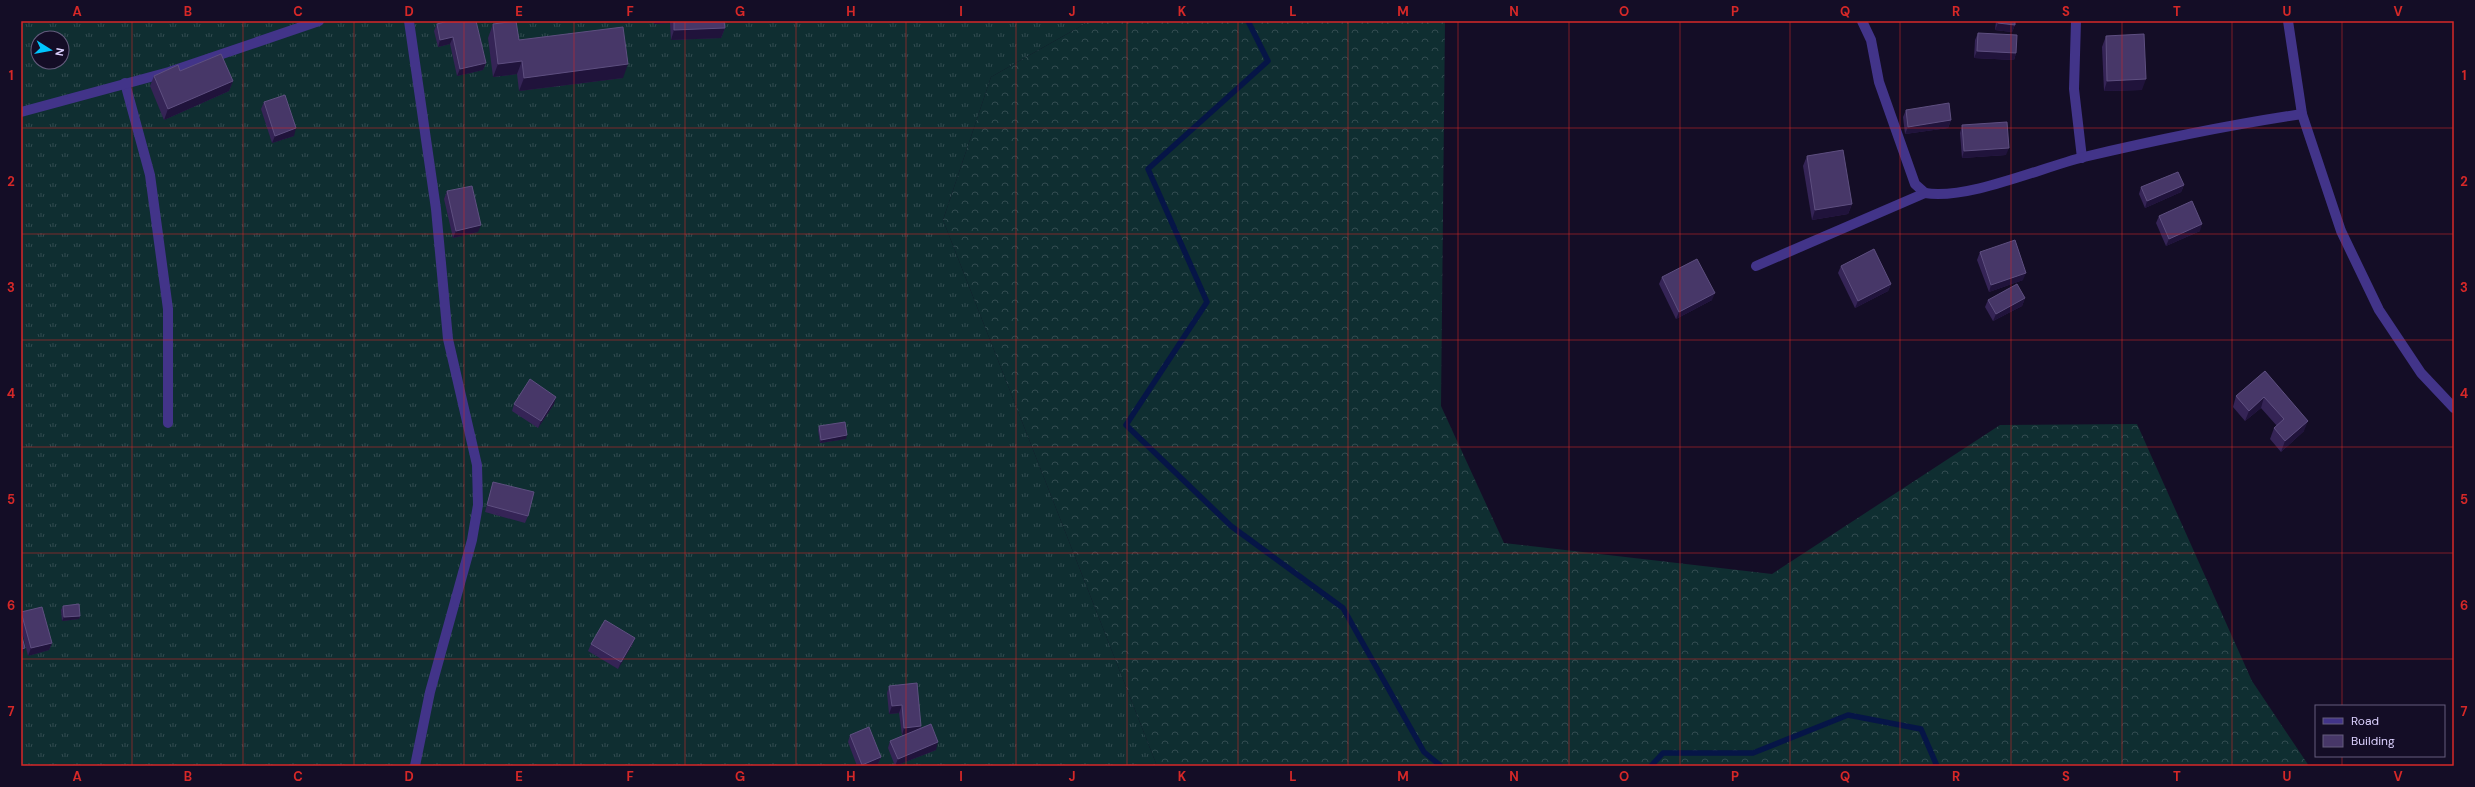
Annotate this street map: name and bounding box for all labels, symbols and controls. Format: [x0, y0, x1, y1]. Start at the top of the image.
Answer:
text: A [72, 3, 82, 20]
text: B [184, 3, 192, 20]
text: C [293, 3, 303, 20]
text: D [404, 3, 414, 20]
text: E [515, 3, 523, 20]
text: F [626, 3, 634, 20]
text: G [735, 3, 745, 20]
text: H [846, 3, 856, 20]
text: I [959, 3, 963, 20]
text: J [1068, 3, 1076, 20]
text: K [1178, 3, 1187, 20]
text: L [1289, 3, 1297, 20]
text: M [1397, 3, 1409, 20]
text: N [1509, 3, 1519, 20]
text: O [1619, 3, 1629, 20]
text: P [1731, 3, 1739, 20]
text: Q [1840, 3, 1850, 20]
text: R [1952, 3, 1960, 20]
text: S [2062, 3, 2070, 20]
text: T [2173, 3, 2181, 20]
text: U [2283, 3, 2292, 20]
text: V [2393, 3, 2403, 20]
north arrow [30, 30, 70, 70]
text: N [52, 47, 67, 57]
text: 1 [9, 67, 13, 84]
text: 1 [2462, 67, 2466, 84]
text: 2 [7, 173, 15, 190]
text: 2 [2460, 173, 2468, 190]
text: 3 [7, 279, 15, 296]
text: 3 [2460, 279, 2468, 296]
text: 4 [7, 385, 15, 402]
text: 4 [2460, 385, 2468, 402]
text: 5 [7, 491, 15, 508]
text: 5 [2460, 491, 2468, 508]
text: 6 [7, 597, 15, 614]
text: 6 [2460, 597, 2468, 614]
text: 7 [8, 703, 15, 720]
text: 7 [2461, 703, 2468, 720]
legend [2315, 705, 2445, 757]
text: Road [2351, 713, 2379, 729]
text: Building [2351, 733, 2395, 749]
text: A [72, 768, 82, 785]
text: B [184, 768, 192, 785]
text: C [293, 768, 303, 785]
text: D [404, 768, 414, 785]
text: E [515, 768, 523, 785]
text: F [626, 768, 634, 785]
text: G [735, 768, 745, 785]
text: H [846, 768, 856, 785]
text: I [959, 768, 963, 785]
text: J [1068, 768, 1076, 785]
text: K [1178, 768, 1187, 785]
text: L [1289, 768, 1297, 785]
text: M [1397, 768, 1409, 785]
text: N [1509, 768, 1519, 785]
text: O [1619, 768, 1629, 785]
text: P [1731, 768, 1739, 785]
text: Q [1840, 768, 1850, 785]
text: R [1952, 768, 1960, 785]
text: S [2062, 768, 2070, 785]
text: T [2173, 768, 2181, 785]
text: U [2283, 768, 2292, 785]
text: V [2393, 768, 2403, 785]

